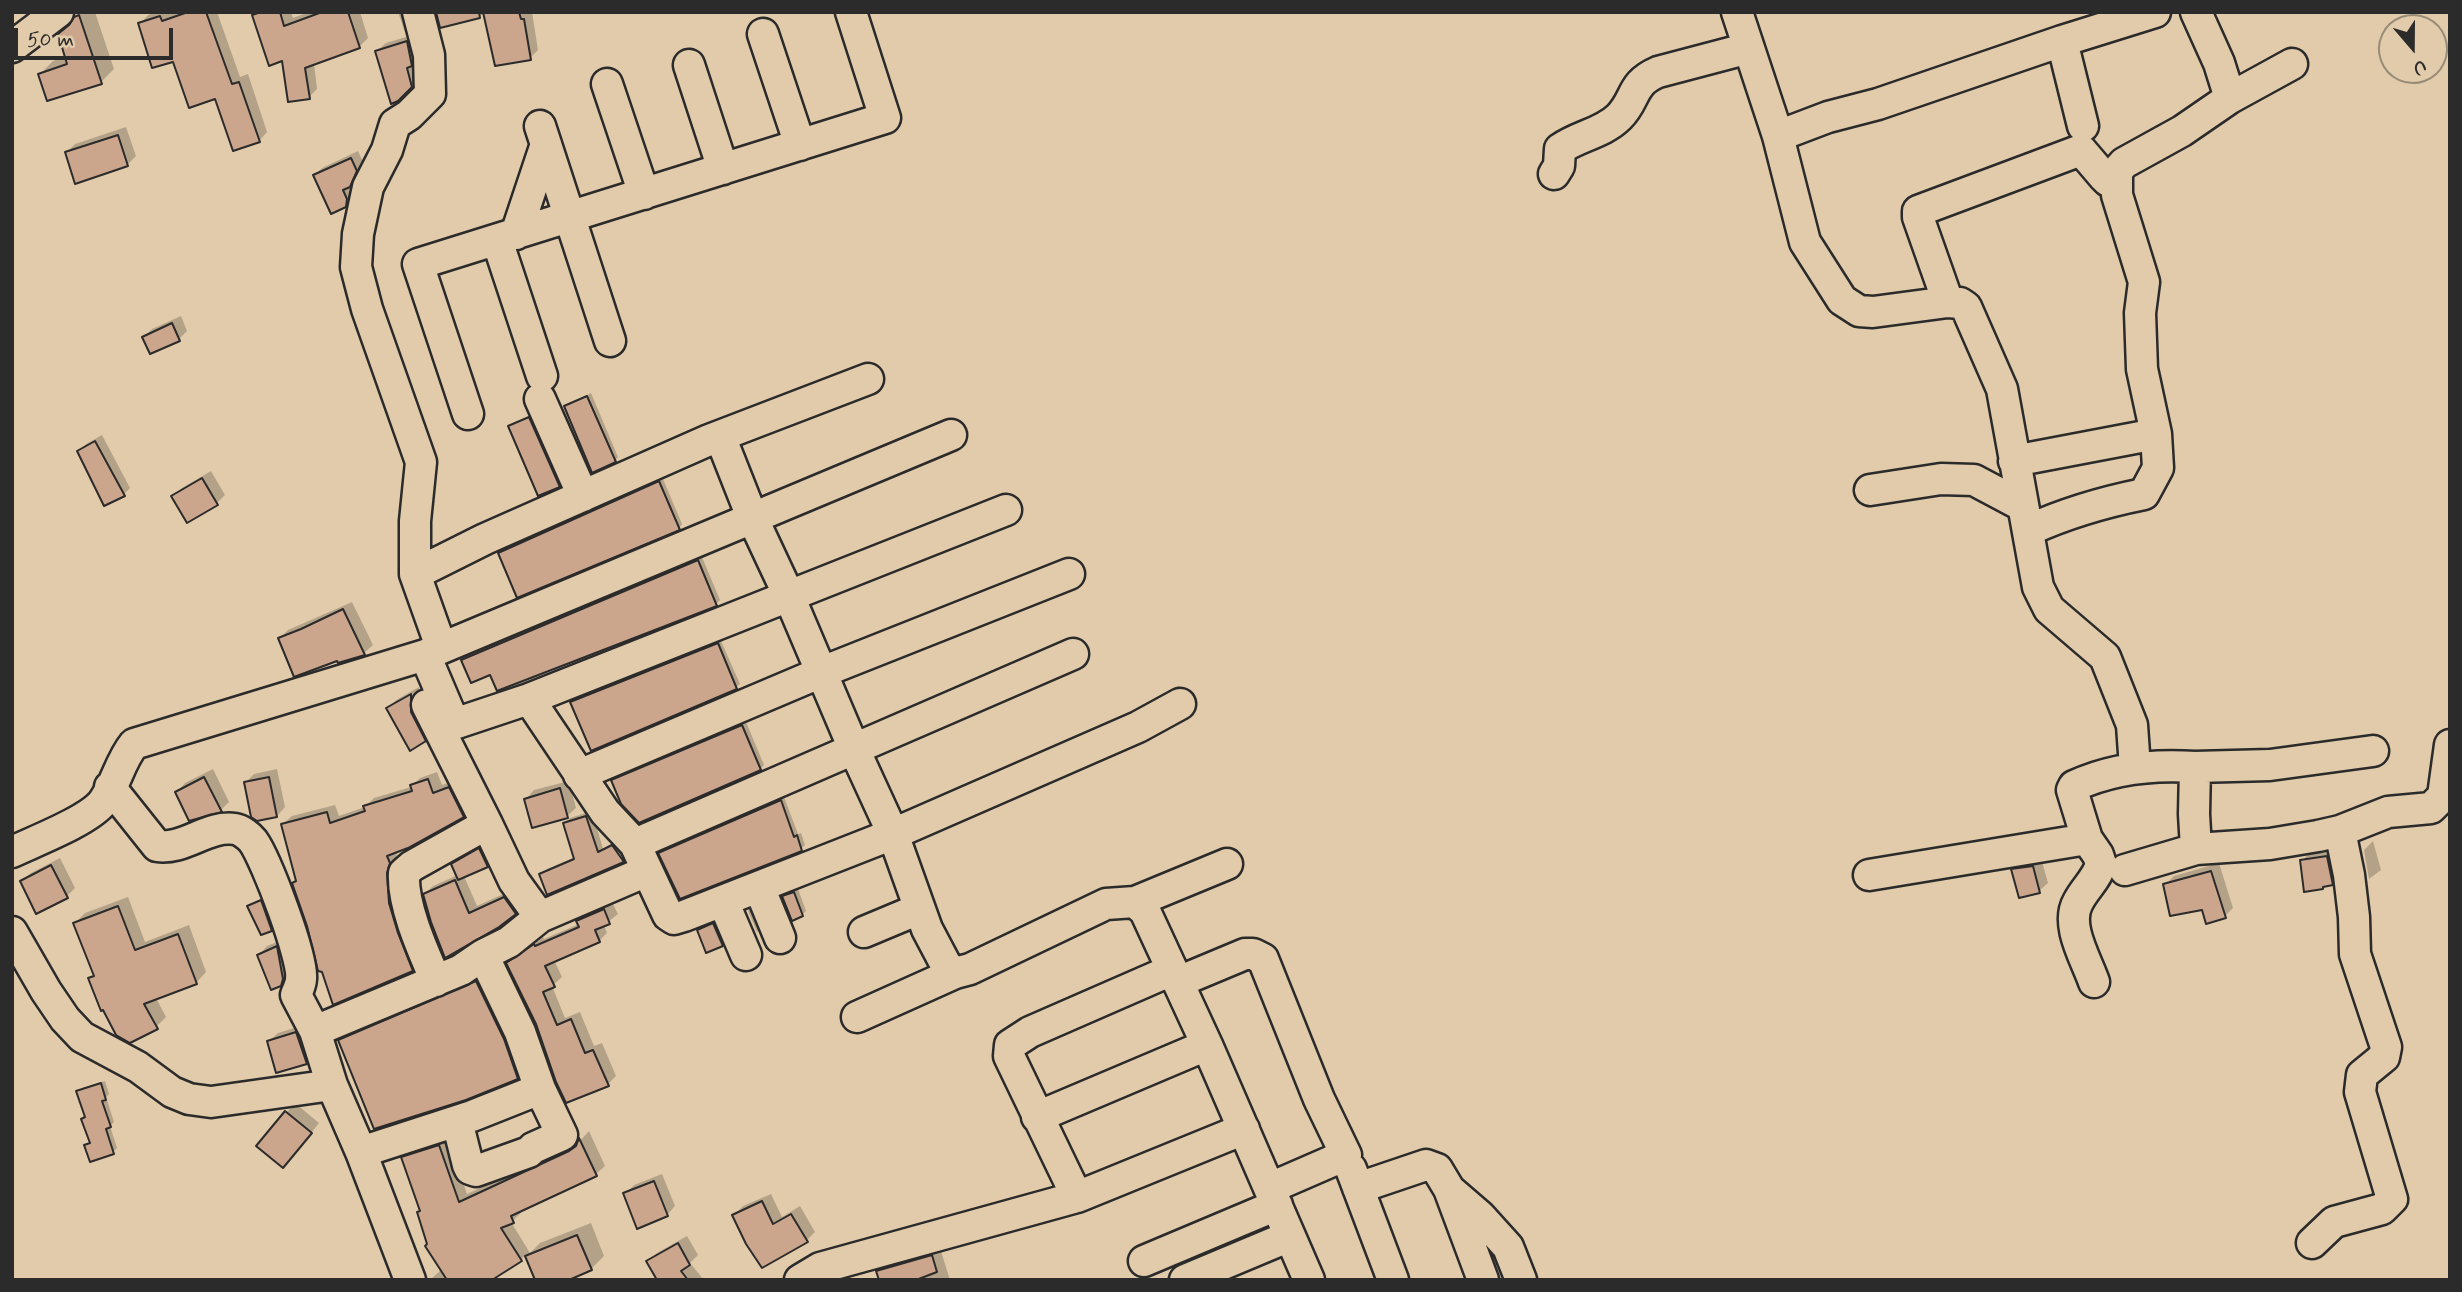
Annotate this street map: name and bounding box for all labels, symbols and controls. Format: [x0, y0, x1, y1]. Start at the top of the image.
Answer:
scale bar [18, 14, 177, 58]
north arrow [2378, 14, 2448, 84]
text: 50 m [27, 26, 74, 54]
text: U [2410, 53, 2430, 81]

